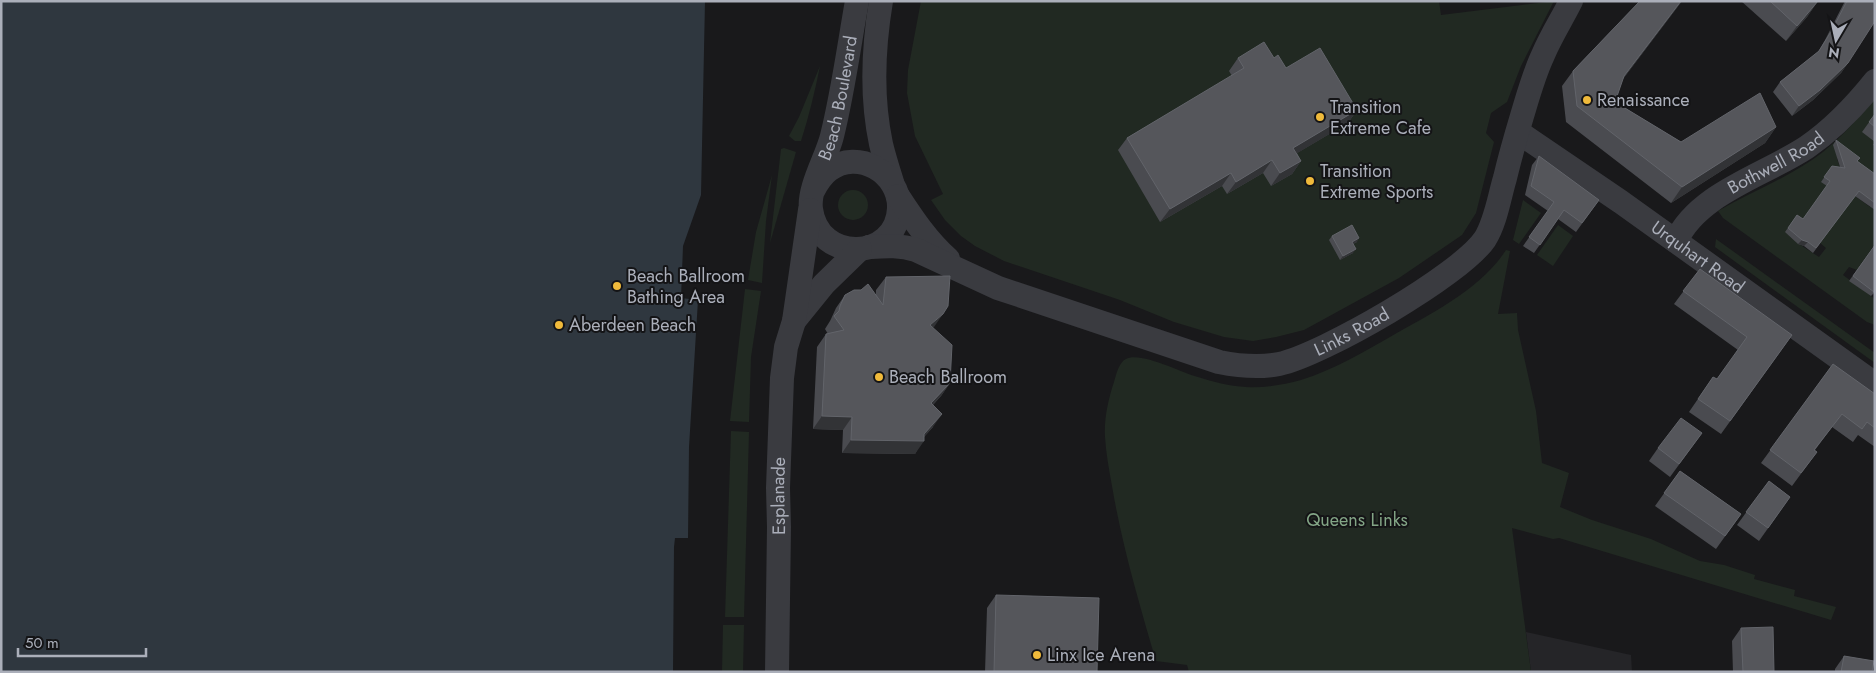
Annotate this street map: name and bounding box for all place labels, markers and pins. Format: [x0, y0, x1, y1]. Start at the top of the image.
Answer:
place label: Renaissance [1597, 87, 1690, 113]
place label: Transition Extreme Cafe [1330, 94, 1431, 141]
marker: Renaissance [1581, 94, 1593, 106]
marker: Transition Extreme Cafe [1314, 111, 1326, 123]
place label: Transition Extreme Sports [1320, 158, 1433, 205]
marker: Transition Extreme Sports [1304, 175, 1316, 187]
place label: Beach Ballroom Bathing Area [627, 263, 745, 310]
marker: Beach Ballroom Bathing Area [611, 280, 623, 292]
place label: Aberdeen Beach [569, 312, 696, 338]
marker: Aberdeen Beach [553, 319, 565, 331]
place label: Beach Ballroom [889, 364, 1007, 390]
marker: Beach Ballroom [873, 371, 885, 383]
place label: Linx Ice Arena [1047, 642, 1155, 668]
marker: Linx Ice Arena [1031, 649, 1043, 661]

